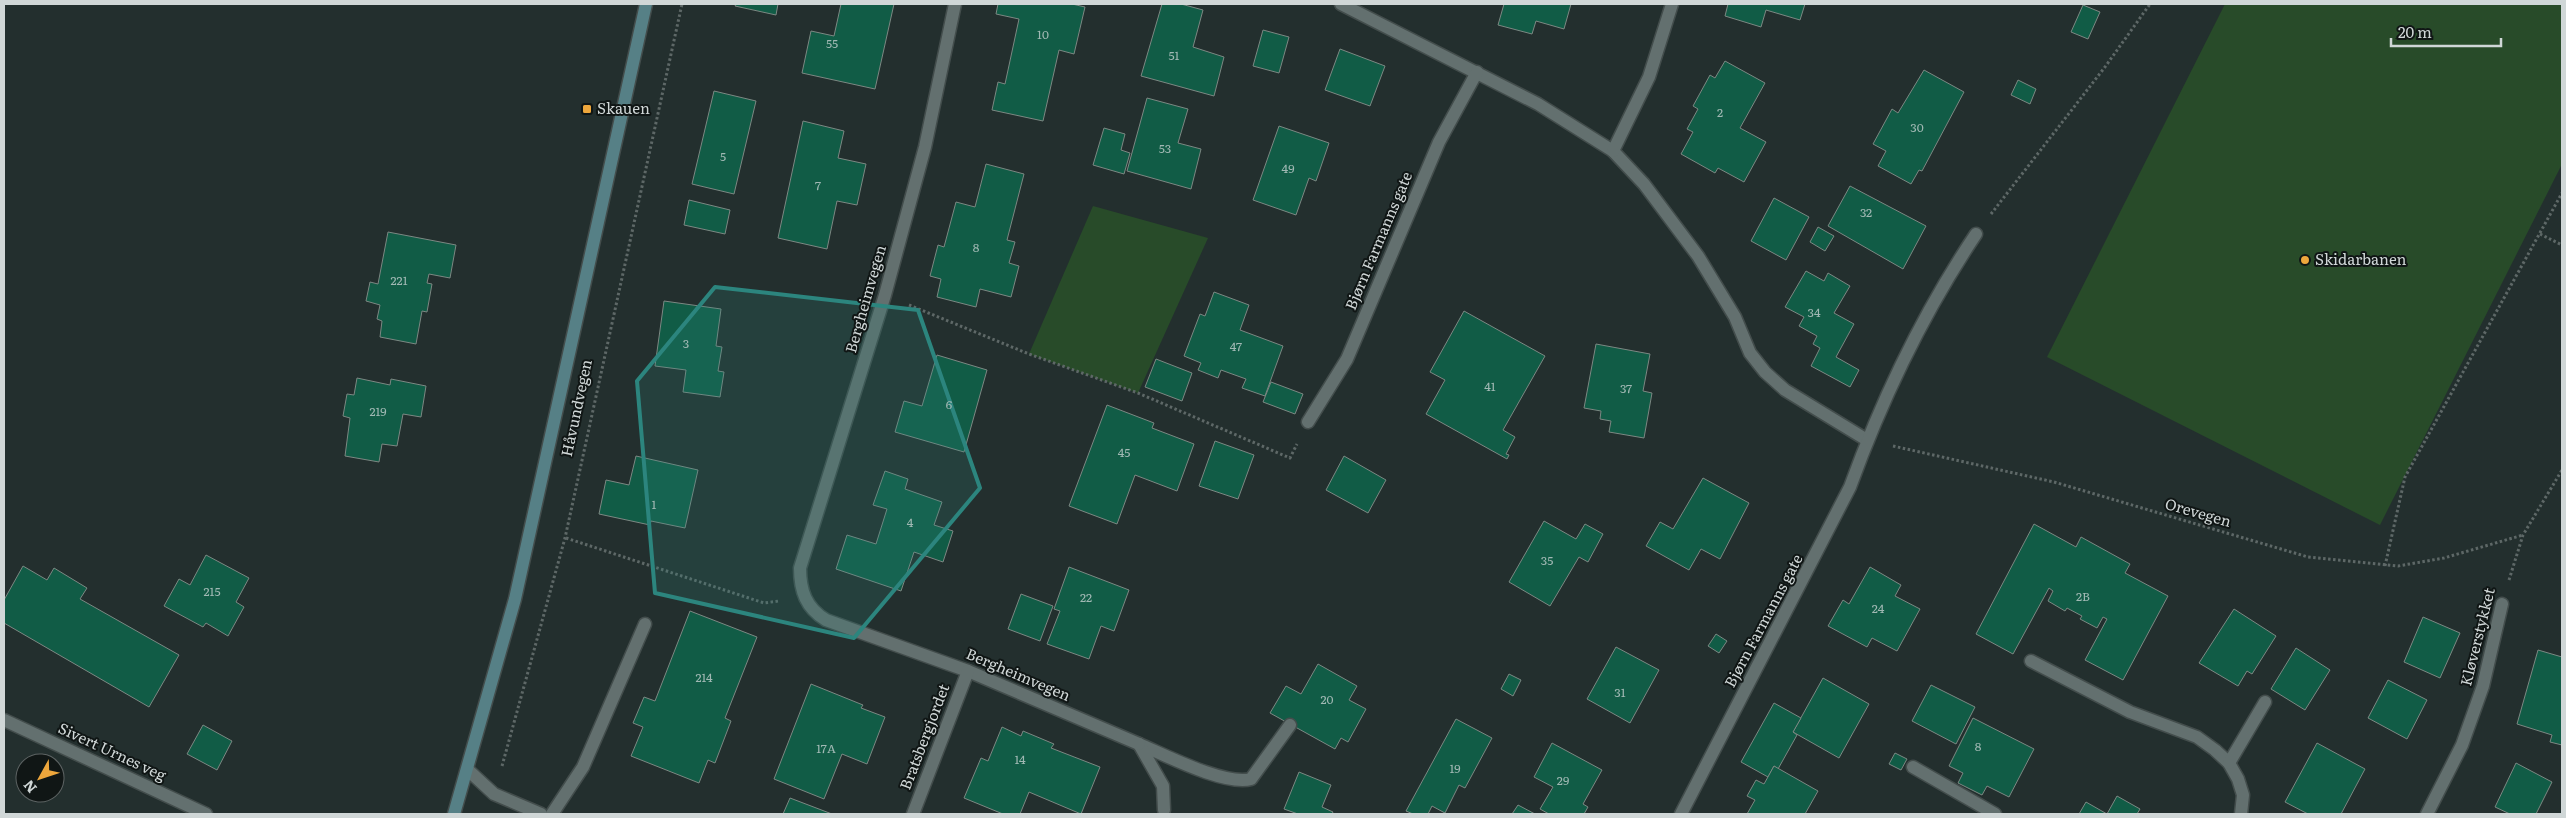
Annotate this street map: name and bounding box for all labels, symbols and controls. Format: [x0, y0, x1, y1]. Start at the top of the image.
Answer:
scale bar [2391, 15, 2501, 47]
text: 20 m [2398, 20, 2432, 43]
house number: 10 [1037, 25, 1049, 43]
house number: 55 [826, 34, 838, 52]
house number: 51 [1169, 46, 1180, 64]
place label: Skauen [597, 96, 650, 119]
marker: Skauen [581, 103, 593, 115]
house number: 2 [1717, 103, 1723, 121]
house number: 30 [1910, 118, 1924, 136]
house number: 53 [1159, 139, 1171, 157]
house number: 5 [720, 147, 726, 165]
house number: 49 [1282, 159, 1294, 177]
street label: Bjørn Farmanns gate [1338, 167, 1417, 313]
house number: 7 [815, 176, 821, 194]
house number: 32 [1860, 203, 1872, 221]
house number: 8 [973, 238, 980, 256]
street label: Bergheimvegen [838, 242, 891, 355]
place label: Skidarbanen [2315, 247, 2407, 270]
marker: Skidarbanen [2299, 254, 2311, 266]
house number: 221 [390, 271, 408, 289]
house number: 34 [1807, 303, 1821, 321]
house number: 3 [683, 334, 689, 352]
house number: 47 [1230, 337, 1242, 355]
street label: Håvundvegen [554, 357, 597, 458]
house number: 41 [1484, 377, 1496, 395]
house number: 37 [1620, 379, 1632, 397]
house number: 6 [946, 395, 953, 413]
house number: 219 [369, 402, 387, 420]
house number: 45 [1118, 443, 1130, 461]
street label: Orevegen [2163, 491, 2234, 532]
house number: 1 [652, 495, 657, 513]
house number: 4 [907, 513, 914, 531]
street label: Bjørn Farmanns gate [1718, 549, 1808, 691]
house number: 35 [1541, 551, 1553, 569]
house number: 215 [203, 582, 221, 600]
street label: Kløverstykket [2453, 585, 2500, 688]
house number: 2B [2076, 587, 2090, 605]
house number: 22 [1080, 588, 1092, 606]
house number: 24 [1872, 599, 1885, 617]
street label: Bergheimvegen [963, 641, 1074, 706]
house number: 214 [695, 668, 713, 686]
street label: Bratsbergjordet [893, 680, 954, 793]
house number: 31 [1614, 683, 1626, 701]
house number: 20 [1320, 690, 1334, 708]
street label: Sivert Urnes veg [55, 716, 171, 786]
house number: 8 [1975, 737, 1982, 755]
house number: 17A [816, 739, 836, 757]
house number: 14 [1014, 750, 1026, 768]
north arrow [15, 753, 65, 803]
house number: 19 [1449, 759, 1461, 777]
house number: 29 [1557, 771, 1569, 789]
text: N [18, 776, 41, 798]

